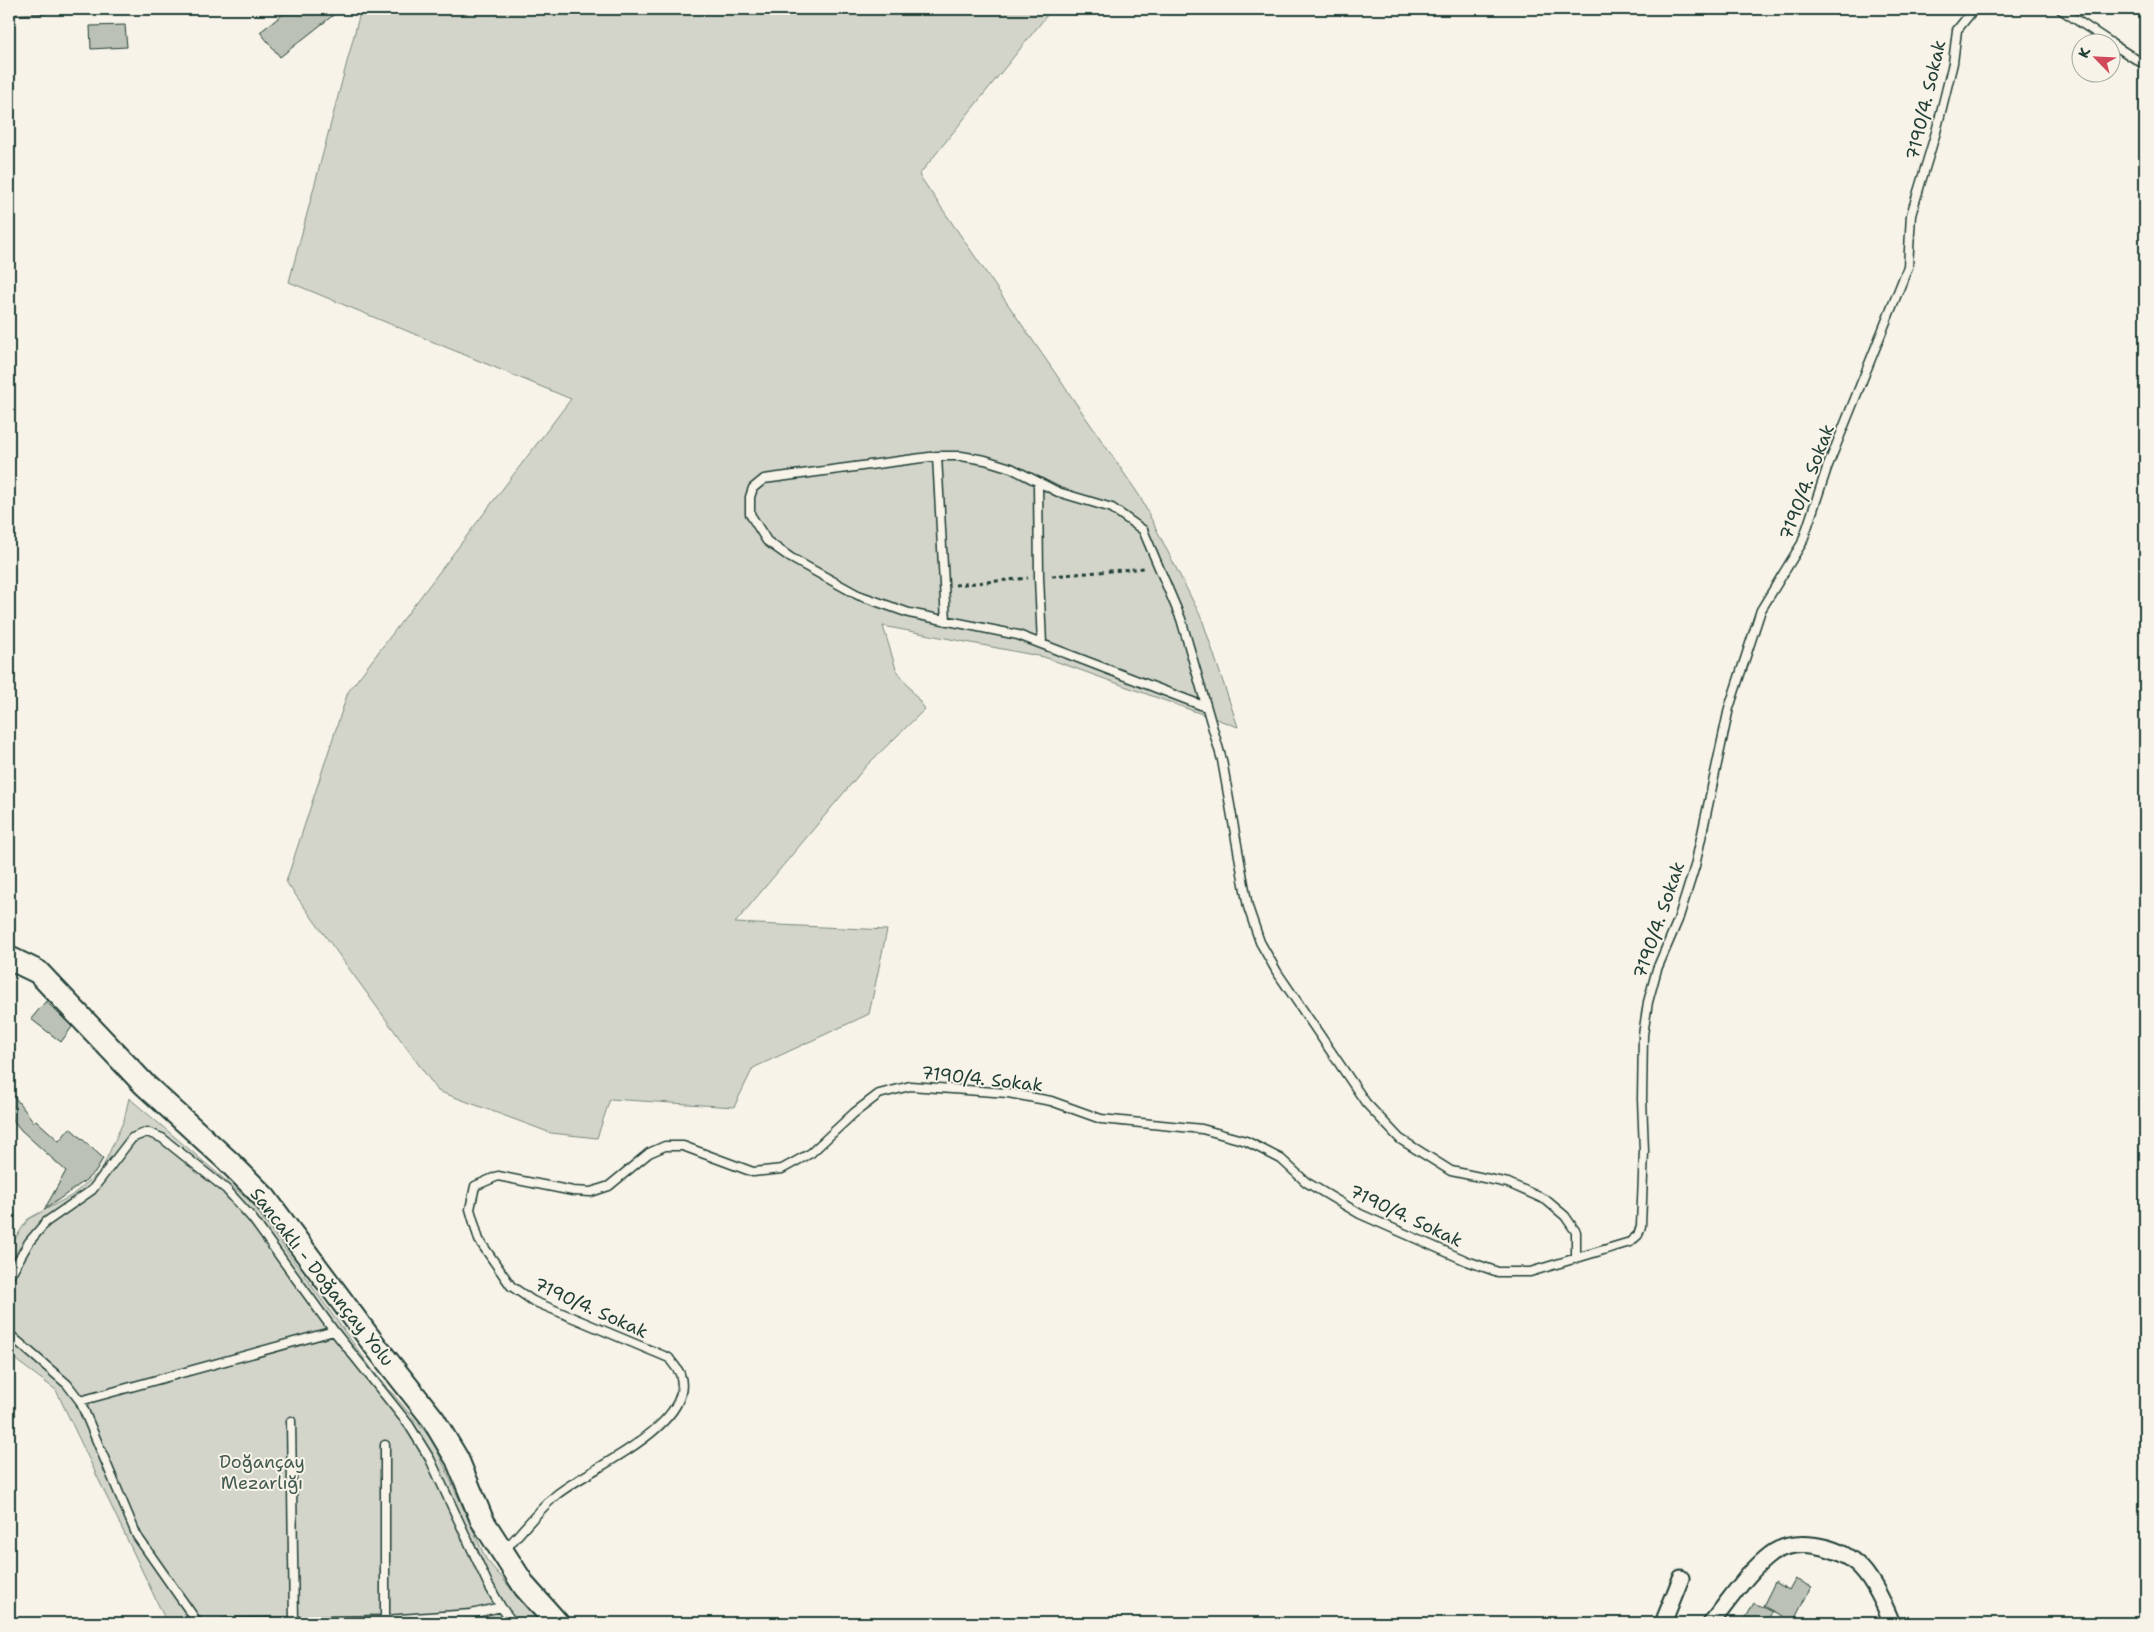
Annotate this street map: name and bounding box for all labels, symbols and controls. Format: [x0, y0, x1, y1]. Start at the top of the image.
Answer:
north arrow [2072, 32, 2122, 82]
street label: 7190/4. Sokak [1901, 38, 1951, 162]
text: K [2074, 44, 2094, 61]
street label: 7190/4. Sokak [1774, 421, 1840, 543]
street label: 7190/4. Sokak [1628, 858, 1690, 982]
street label: 7190/4. Sokak [920, 1061, 1044, 1097]
street label: 7190/4. Sokak [1346, 1179, 1466, 1253]
street label: Sancaklı - Doğançay Yolu [245, 1183, 399, 1371]
street label: 7190/4. Sokak [530, 1272, 652, 1344]
park label: Doğançay Mezarlığı [219, 1450, 305, 1495]

